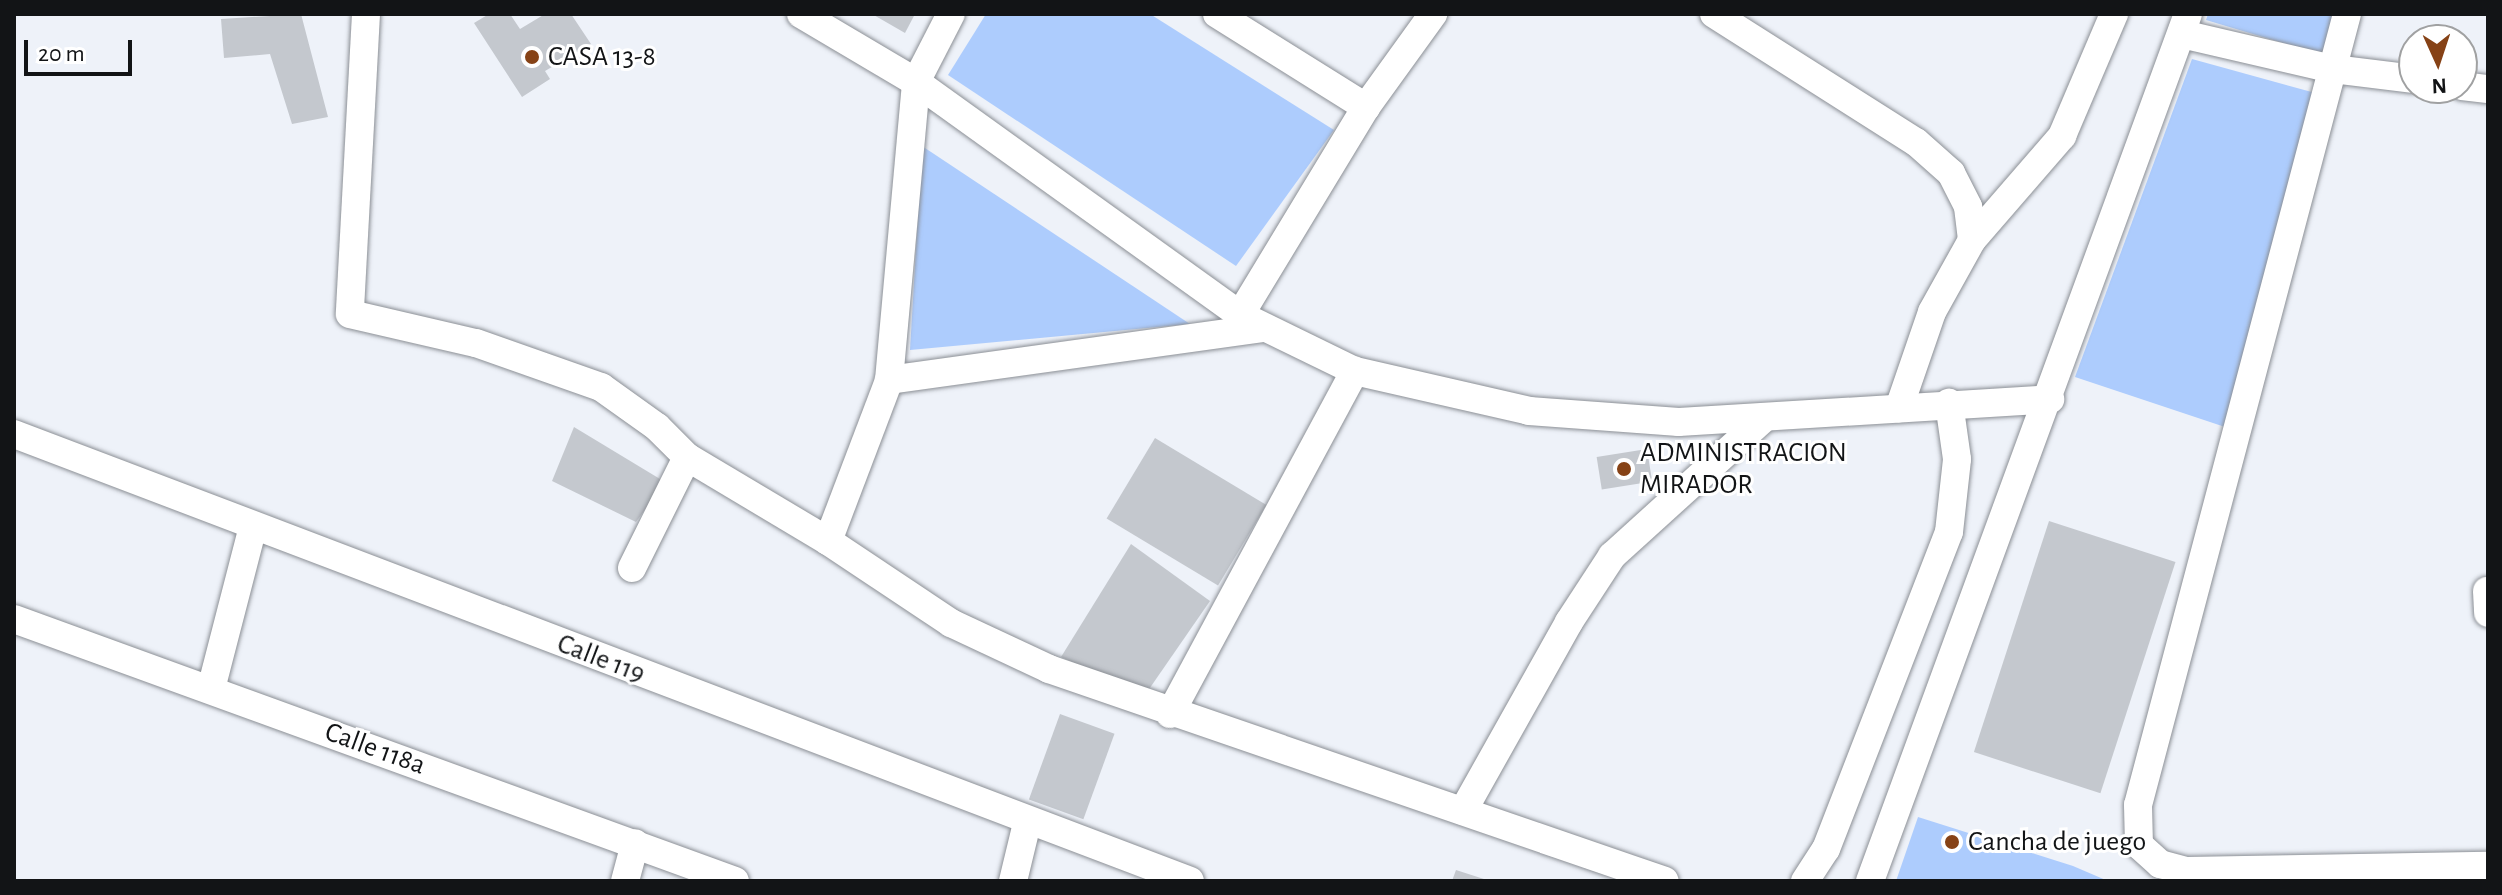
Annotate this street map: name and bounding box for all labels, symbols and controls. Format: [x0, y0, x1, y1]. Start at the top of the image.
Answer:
scale bar [28, 24, 136, 74]
north arrow [2398, 24, 2478, 104]
place label: CASA 13-8 [548, 40, 656, 74]
text: 20 m [38, 42, 85, 66]
marker: CASA 13-8 [523, 48, 541, 66]
text: N [2431, 75, 2447, 97]
place label: ADMINISTRACION MIRADOR [1640, 436, 1847, 502]
marker: ADMINISTRACION MIRADOR [1615, 460, 1633, 478]
street label: Calle 119 [552, 627, 650, 691]
street label: Calle 118a [320, 715, 430, 783]
place label: Cancha de juego [1968, 825, 2146, 859]
marker: Cancha de juego [1943, 833, 1961, 851]

